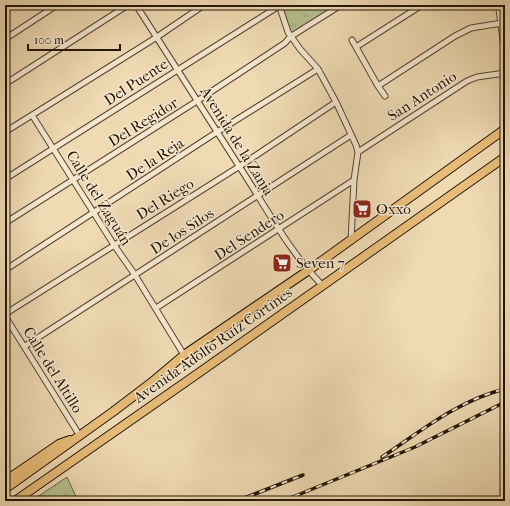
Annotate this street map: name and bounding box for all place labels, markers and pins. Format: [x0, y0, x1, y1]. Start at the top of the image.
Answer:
supermarket icon: Oxxo [351, 198, 373, 220]
place label: Oxxo [376, 200, 411, 218]
supermarket icon: Seven 7 [271, 252, 293, 274]
place label: Seven 7 [296, 254, 345, 272]

